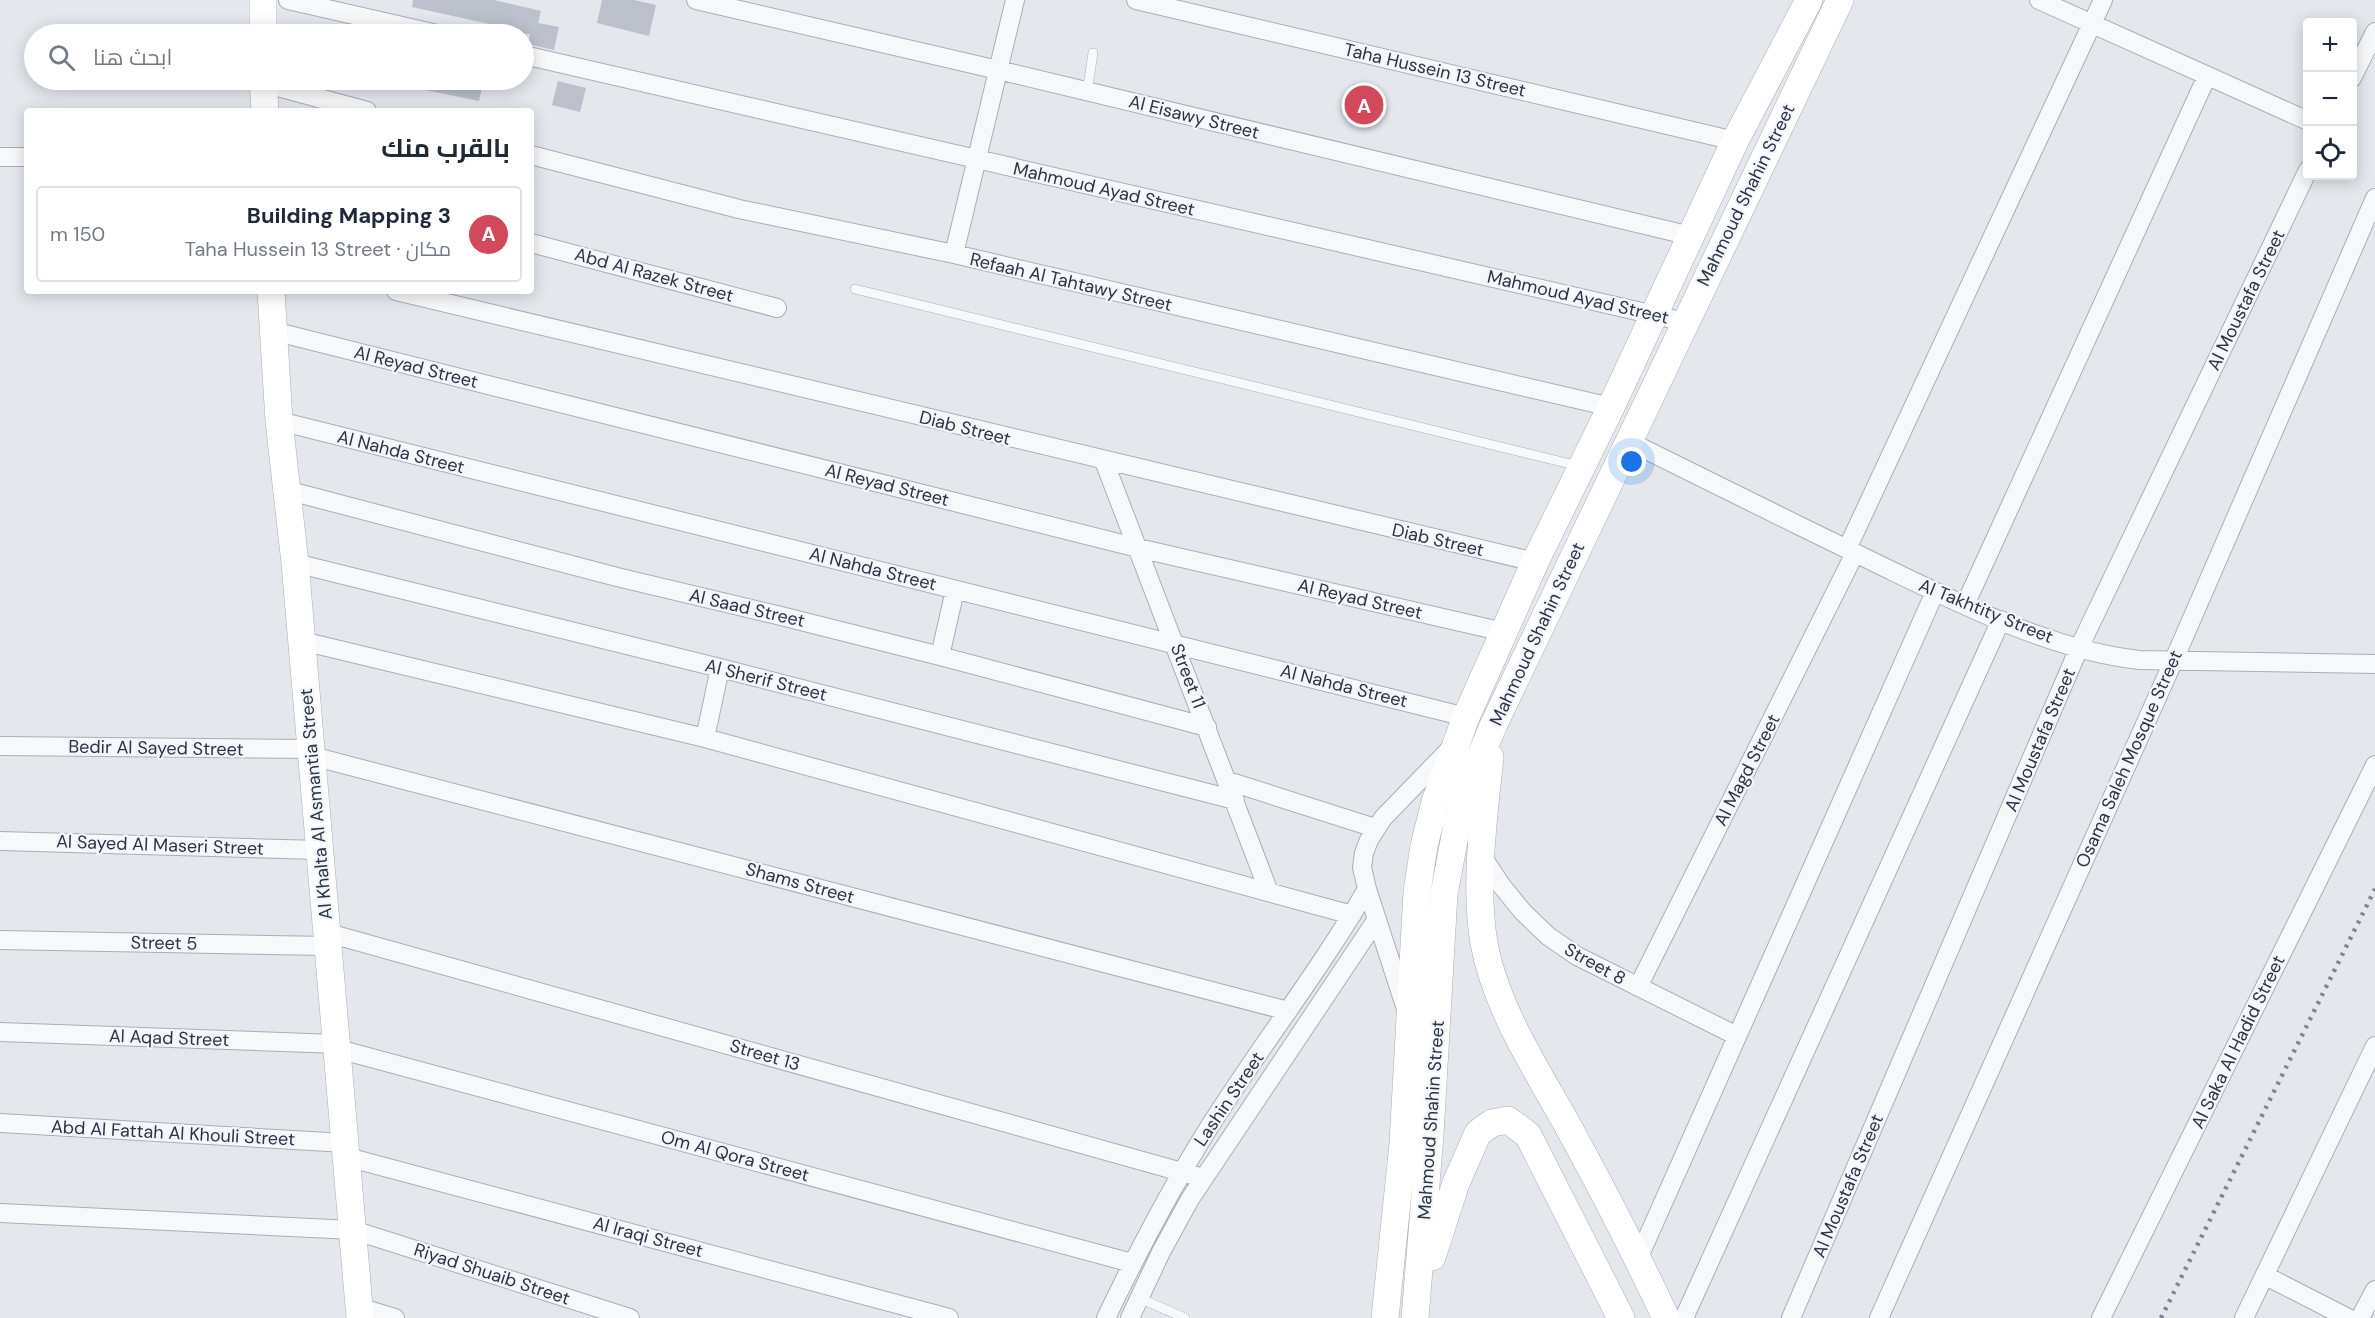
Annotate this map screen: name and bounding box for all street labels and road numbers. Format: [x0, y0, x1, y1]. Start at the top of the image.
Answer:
street label: Taha Hussein 13 Street [1342, 37, 1528, 103]
street label: Al Eisawy Street [1126, 89, 1262, 145]
street label: Mahmoud Shahin Street [1691, 100, 1801, 290]
street label: Mahmoud Ayad Street [1011, 156, 1197, 222]
street label: Al Moustafa Street [2202, 226, 2290, 374]
street label: Abd Al Razek Street [572, 242, 736, 308]
street label: Refaah Al Tahtawy Street [968, 247, 1174, 317]
street label: Mahmoud Ayad Street [1485, 264, 1671, 330]
street label: Al Reyad Street [351, 340, 481, 394]
street label: Diab Street [917, 405, 1013, 451]
street label: Al Nahda Street [335, 425, 467, 479]
street label: Al Reyad Street [822, 458, 952, 512]
street label: Diab Street [1390, 518, 1486, 562]
street label: Mahmoud Shahin Street [1484, 538, 1590, 730]
street label: Al Nahda Street [807, 542, 939, 596]
street label: Al Reyad Street [1295, 573, 1425, 625]
street label: Al Takhtity Street [1915, 573, 2057, 649]
street label: Al Saad Street [687, 583, 807, 633]
street label: Street 11 [1165, 640, 1211, 712]
street label: Osama Saleh Mosque Street [2070, 647, 2188, 871]
street label: Al Sherif Street [703, 653, 829, 707]
street label: Al Nahda Street [1278, 659, 1410, 713]
street label: Al Moustafa Street [1999, 665, 2081, 815]
street label: Al Khalta Al Asmantia Street [294, 687, 338, 921]
street label: Al Magd Street [1709, 710, 1785, 830]
street label: Bedir Al Sayed Street [68, 734, 244, 762]
street label: Al Sayed Al Maseri Street [56, 829, 264, 861]
street label: Shams Street [743, 857, 857, 909]
street label: Street 5 [130, 930, 198, 956]
street label: Street 8 [1560, 937, 1630, 991]
street label: Al Saka Al Hadid Street [2186, 951, 2290, 1133]
street label: Mahmoud Shahin Street [1412, 1020, 1450, 1220]
street label: Al Aqad Street [108, 1024, 230, 1052]
street label: Street 13 [727, 1034, 803, 1076]
street label: Lashin Street [1189, 1047, 1269, 1151]
street label: Al Moustafa Street [1807, 1111, 1889, 1261]
street label: Abd Al Fattah Al Khouli Street [50, 1115, 296, 1151]
street label: Om Al Qora Street [658, 1125, 812, 1187]
street label: Al Iraqi Street [590, 1211, 706, 1263]
street label: Riyad Shuaib Street [411, 1237, 573, 1311]

